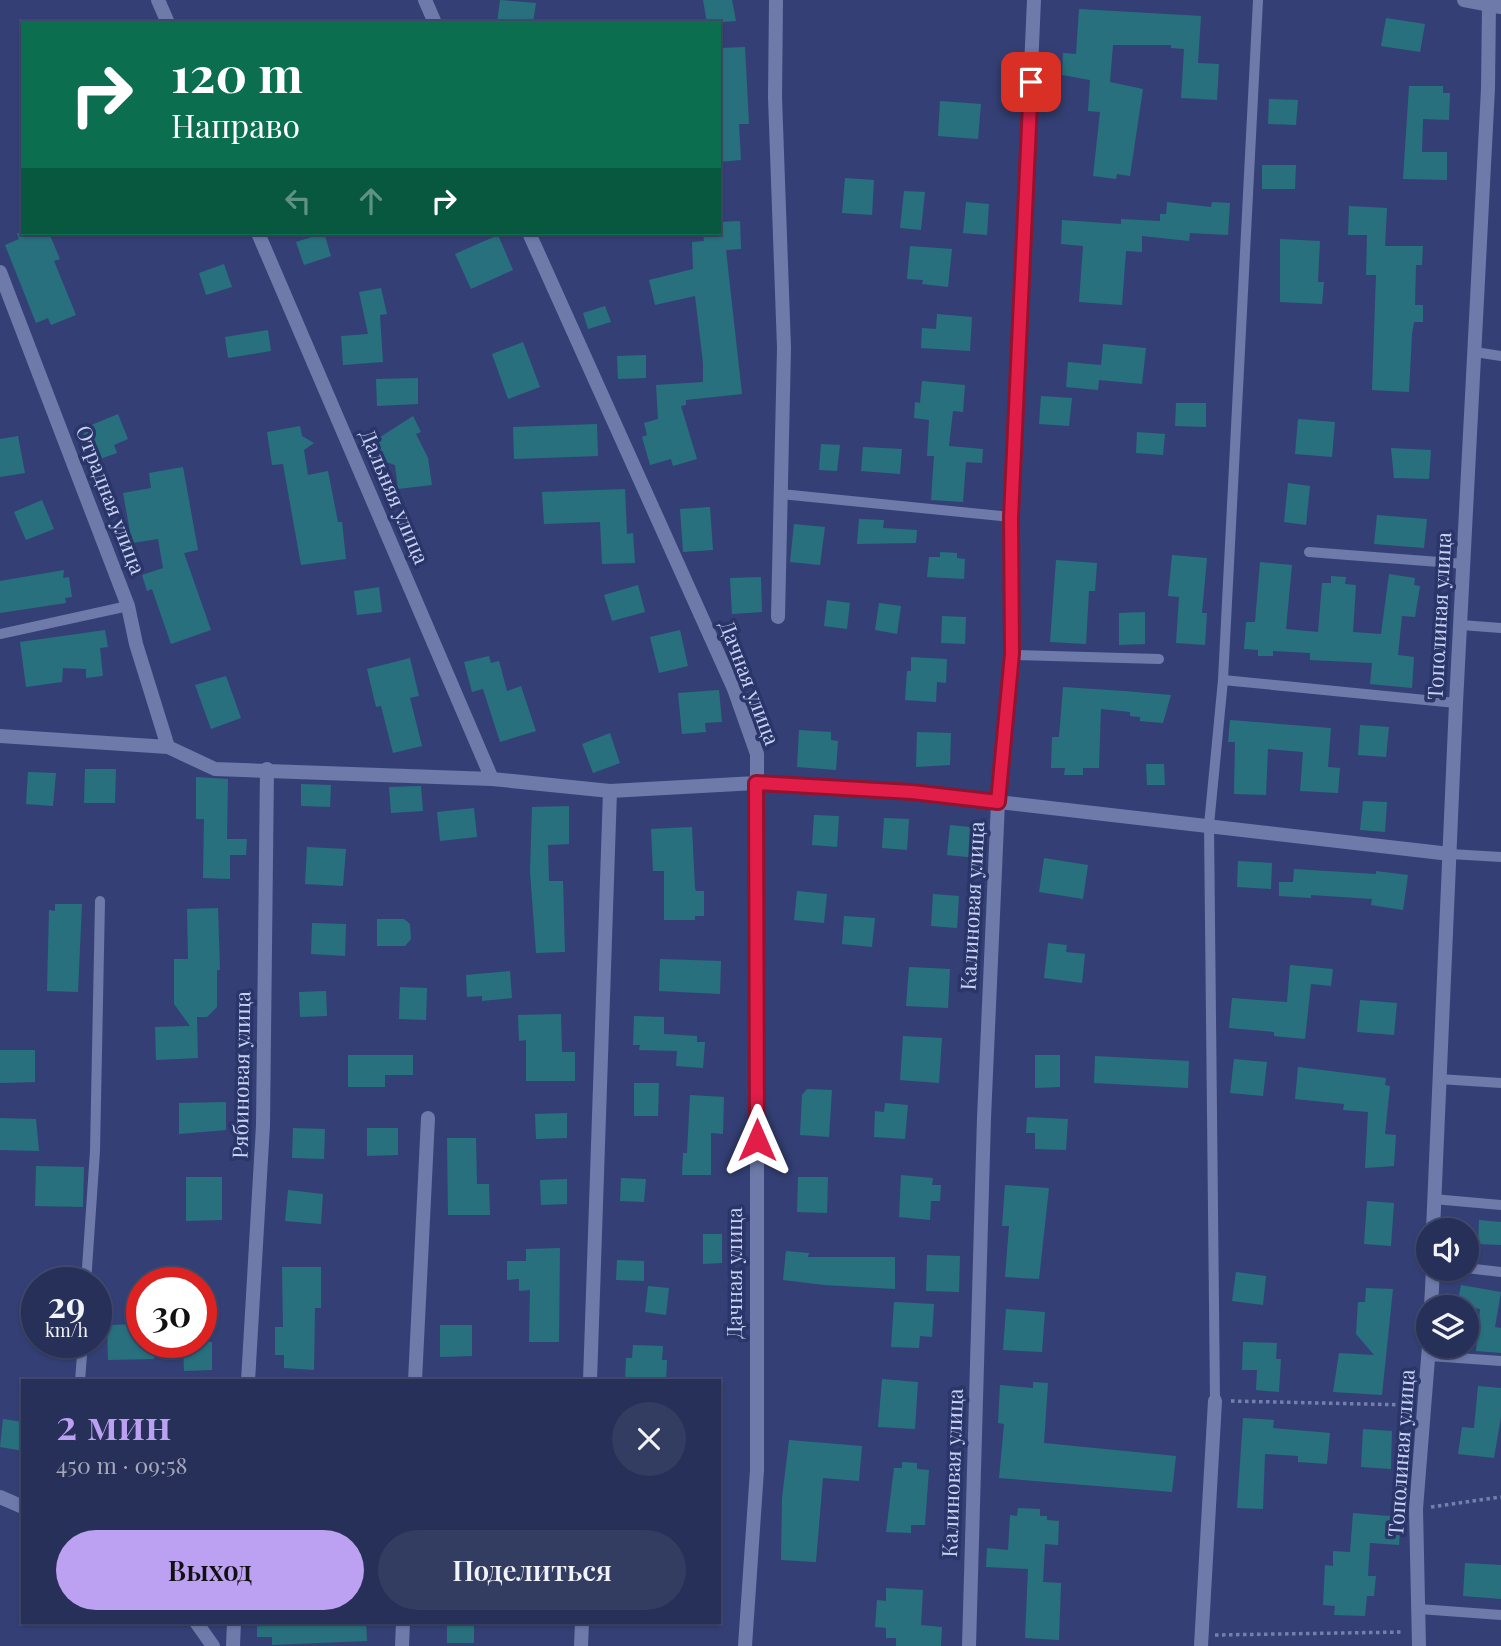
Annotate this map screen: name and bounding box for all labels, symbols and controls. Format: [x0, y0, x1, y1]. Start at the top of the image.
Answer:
text: 120 m [171, 40, 303, 105]
icon: right [56, 49, 147, 140]
pin [1001, 52, 1061, 112]
icon: arrive [1012, 63, 1050, 101]
text: Направо [171, 103, 300, 146]
icon: left [279, 182, 317, 220]
icon: ahead [352, 182, 390, 220]
icon: right [425, 182, 463, 220]
street label: Отрадная улица [71, 421, 153, 578]
street label: Дальняя улица [355, 425, 437, 568]
street label: Тополиная улица [1420, 531, 1456, 701]
street label: Дачная улица [714, 616, 788, 749]
street label: Калиновая улица [953, 820, 989, 991]
street label: Рябиновая улица [225, 990, 255, 1159]
position arrow [720, 1103, 794, 1177]
street label: Дачная улица [719, 1207, 747, 1339]
map controls [1416, 1218, 1479, 1358]
button: sound [1416, 1218, 1479, 1281]
speed limit sign: 30 [126, 1267, 217, 1358]
text: 29 [48, 1280, 85, 1327]
button: layers [1416, 1295, 1479, 1358]
text: km/h [45, 1318, 88, 1342]
street label: Тополиная улица [1380, 1368, 1420, 1538]
street label: Калиновая улица [934, 1387, 968, 1558]
text: 2 мин [56, 1395, 171, 1451]
button: close [612, 1402, 686, 1476]
text: 450 m · 09:58 [56, 1449, 188, 1480]
button: Выход [56, 1530, 364, 1610]
button: Поделиться [378, 1530, 686, 1610]

